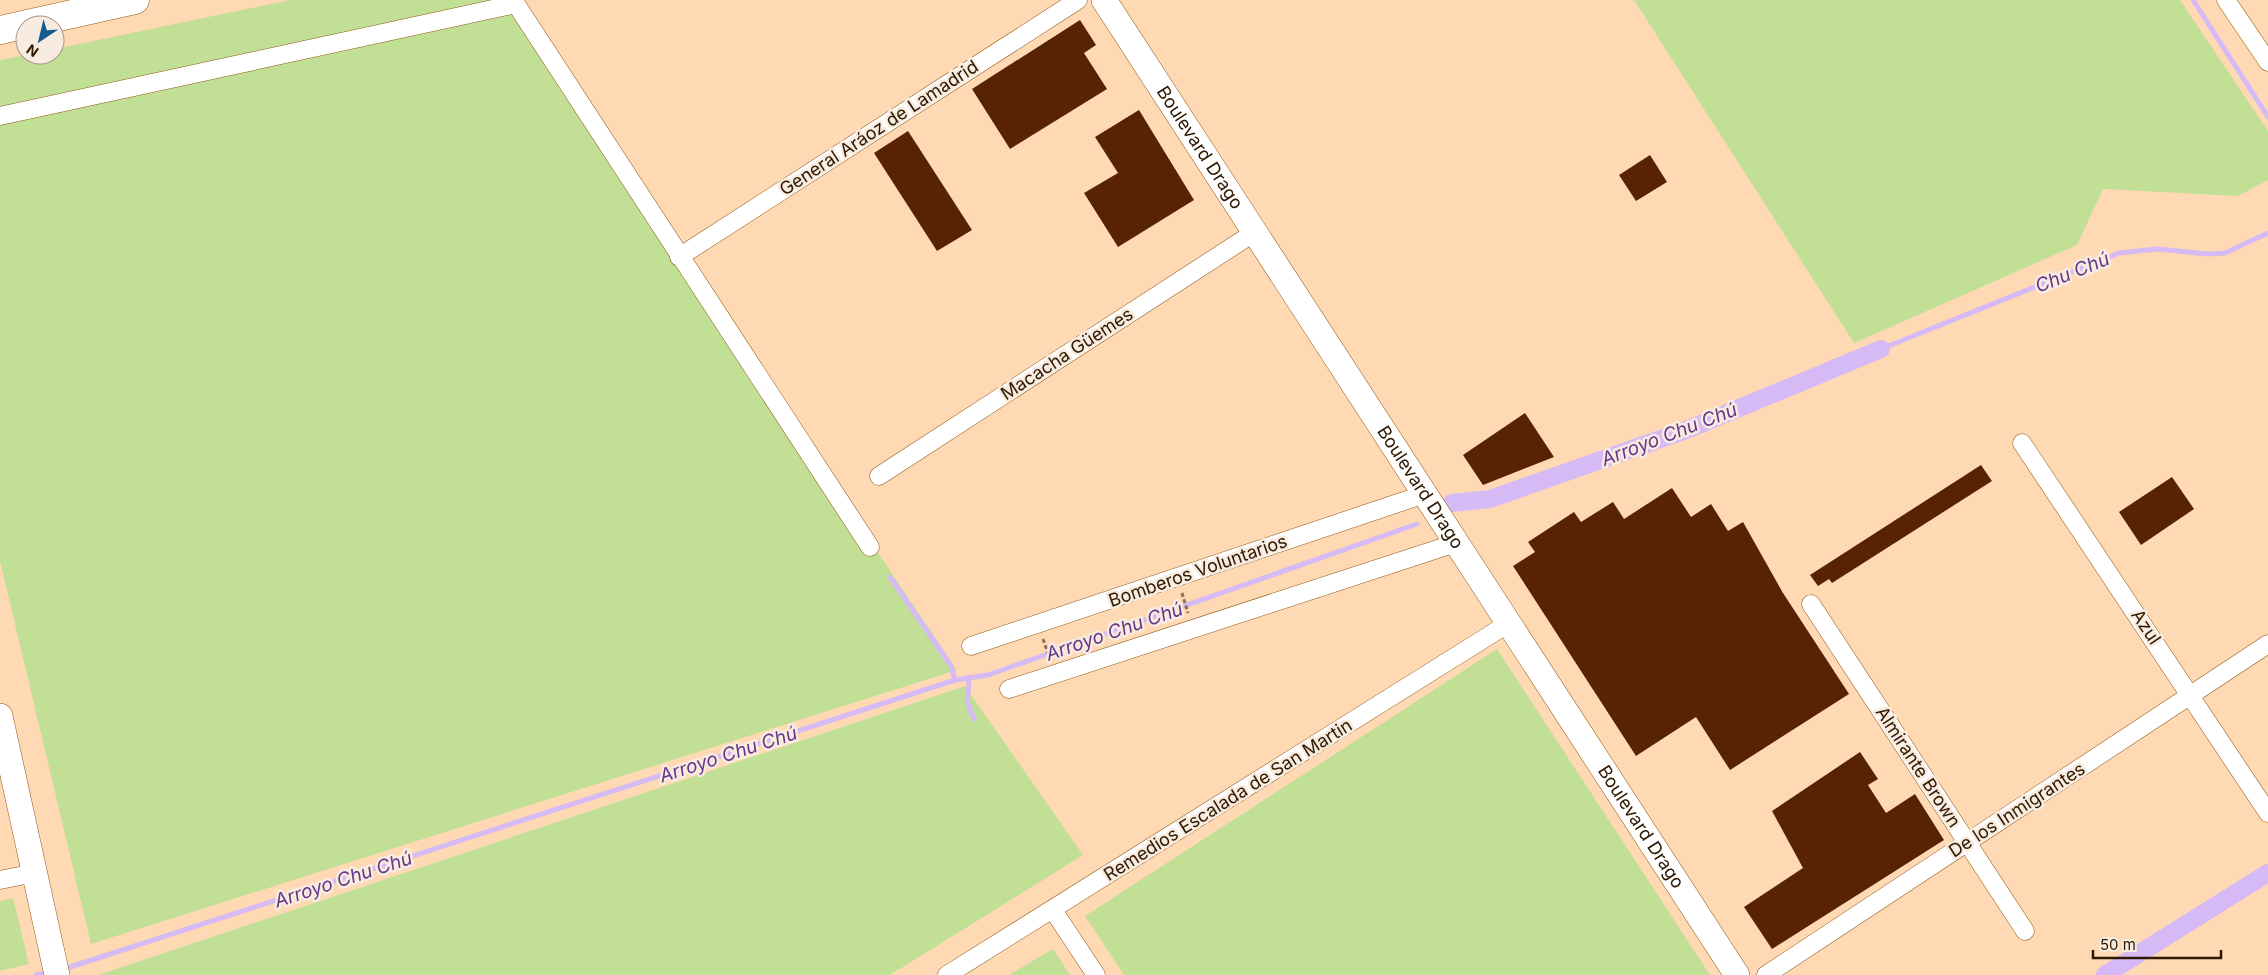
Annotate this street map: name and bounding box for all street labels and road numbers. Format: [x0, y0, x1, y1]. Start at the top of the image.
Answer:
street label: General Aráoz de Lamadrid [776, 55, 982, 200]
street label: Boulevard Drago [1153, 82, 1248, 213]
street label: Macacha Güemes [997, 303, 1137, 404]
street label: Boulevard Drago [1373, 422, 1468, 552]
street label: Bomberos Voluntarios [1106, 530, 1290, 611]
street label: Azul [2127, 605, 2166, 648]
street label: Almirante Brown [1872, 702, 1965, 831]
street label: Remedios Escalada de San Martin [1100, 714, 1356, 885]
street label: De los Inmigrantes [1945, 758, 2089, 861]
street label: Boulevard Drago [1594, 761, 1689, 892]

